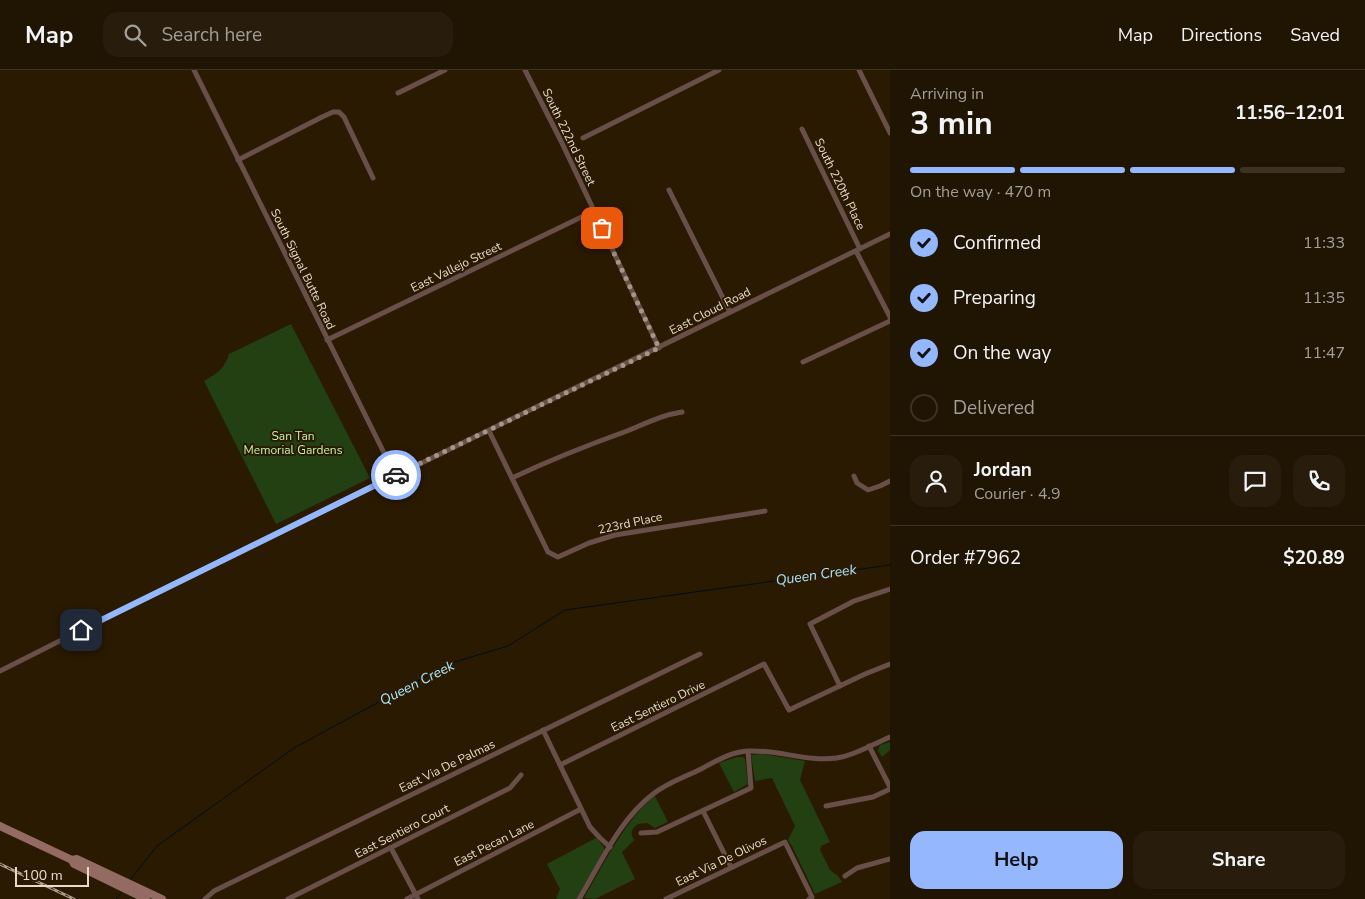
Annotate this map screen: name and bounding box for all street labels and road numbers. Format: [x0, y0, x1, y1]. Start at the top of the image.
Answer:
street label: South 222nd Street [539, 86, 600, 189]
street label: South 220th Place [811, 136, 869, 232]
street label: South Signal Butte Road [267, 206, 339, 332]
street label: East Vallejo Street [408, 238, 505, 296]
street label: East Cloud Road [667, 284, 753, 338]
street label: 223rd Place [596, 508, 664, 538]
street label: East Sentiero Drive [608, 676, 708, 736]
street label: East Via De Palmas [396, 736, 498, 796]
street label: East Sentiero Court [352, 800, 453, 862]
street label: East Pecan Lane [451, 816, 537, 870]
street label: East Via De Olivos [673, 832, 769, 890]

